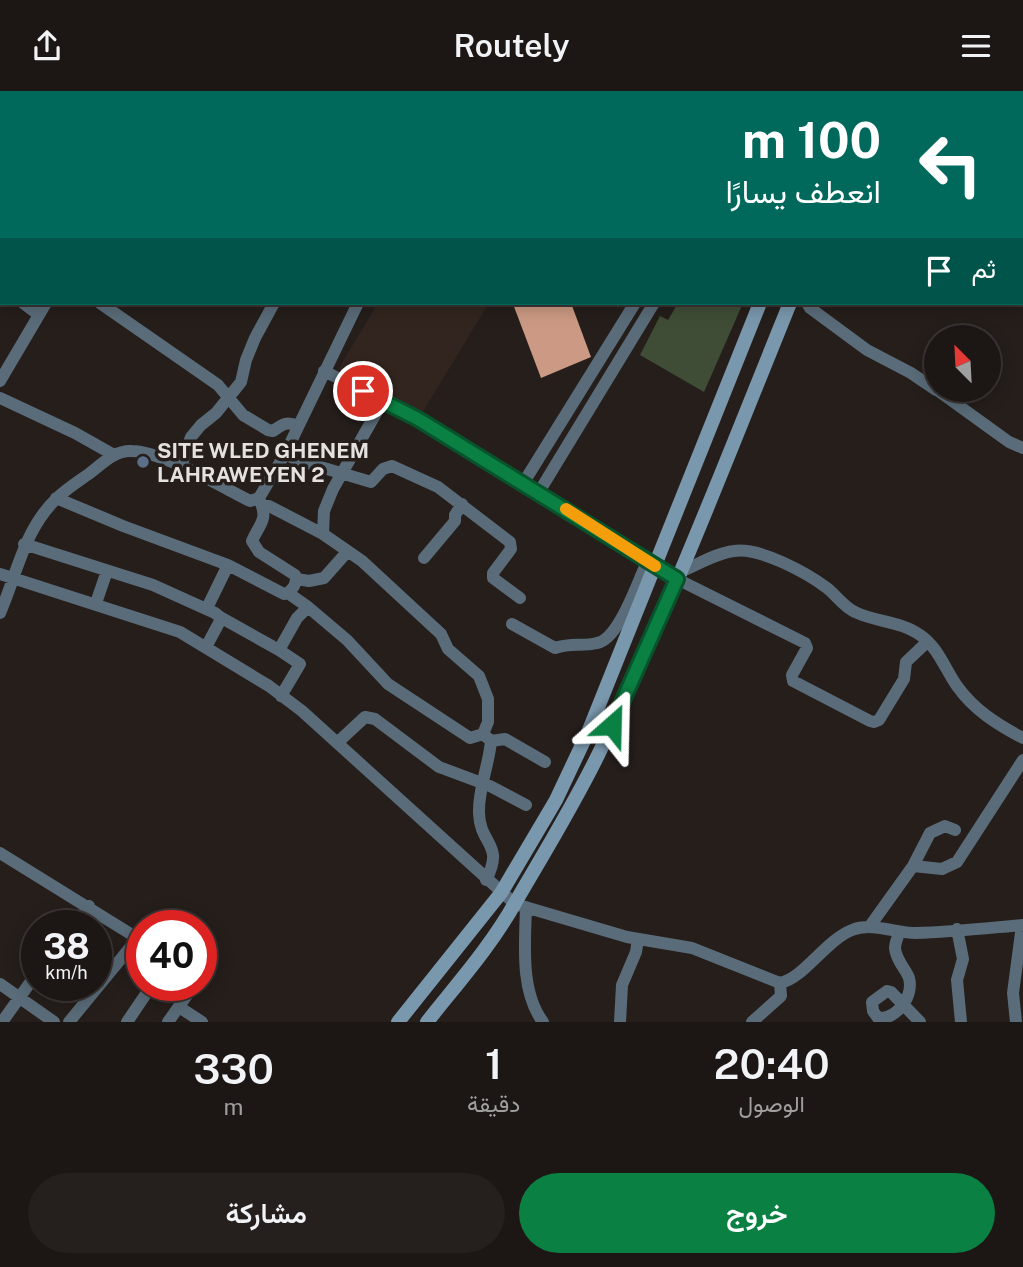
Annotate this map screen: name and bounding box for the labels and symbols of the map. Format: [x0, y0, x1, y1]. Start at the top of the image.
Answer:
north arrow [924, 325, 1001, 403]
pin [333, 361, 393, 421]
place label: SITE WLED GHENEM LAHRAWEYEN 2 [157, 438, 369, 487]
marker: SITE WLED GHENEM LAHRAWEYEN 2 [135, 454, 151, 470]
position arrow [575, 688, 649, 762]
speed limit sign: 40 [126, 910, 217, 1001]

